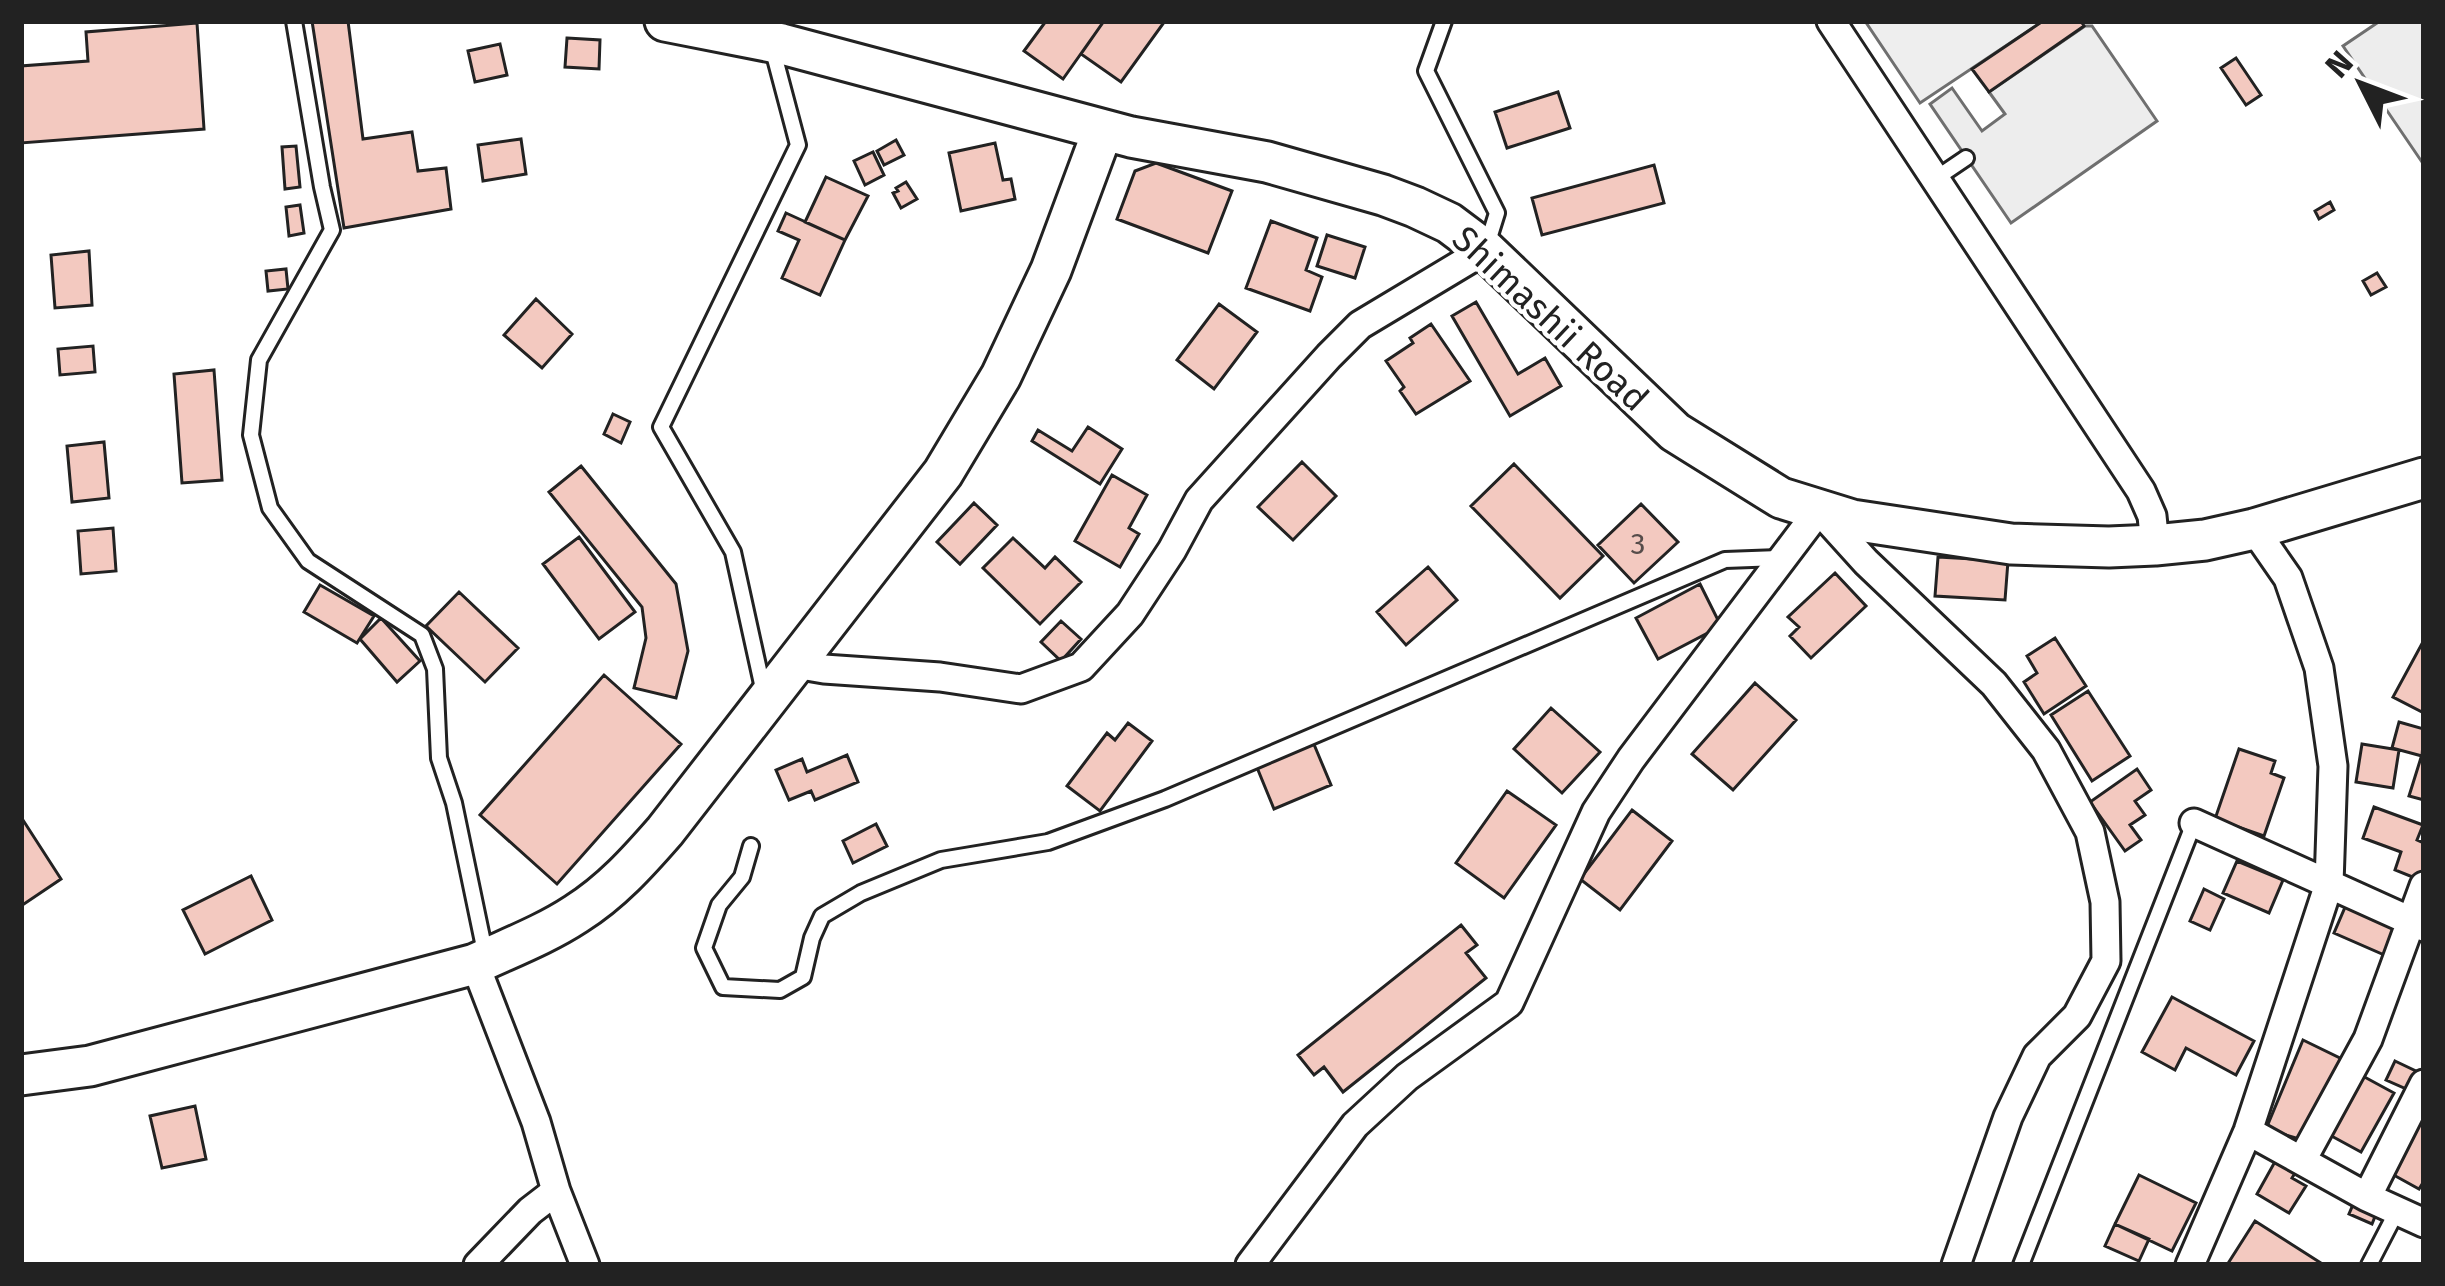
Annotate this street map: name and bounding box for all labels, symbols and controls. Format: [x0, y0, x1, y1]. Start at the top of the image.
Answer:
north arrow [2301, 24, 2421, 144]
text: N [2317, 43, 2362, 86]
street label: Shimashii Road [1443, 217, 1657, 421]
house number: 3 [1631, 526, 1645, 562]

